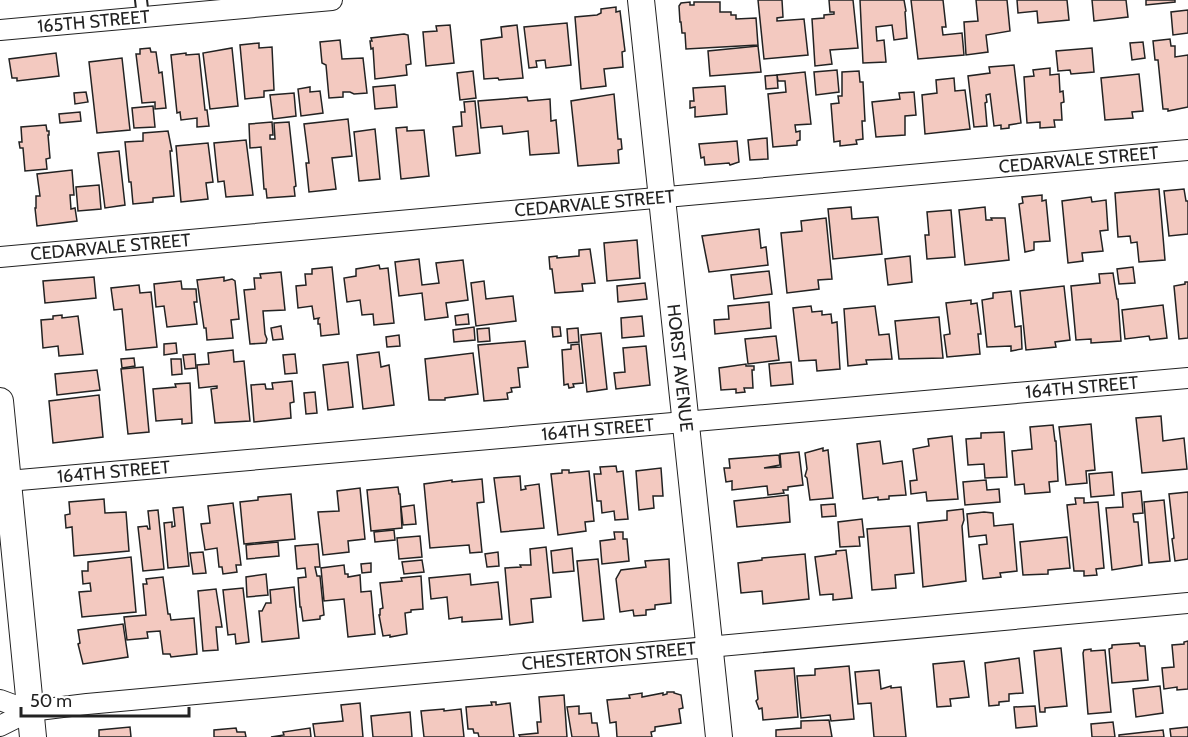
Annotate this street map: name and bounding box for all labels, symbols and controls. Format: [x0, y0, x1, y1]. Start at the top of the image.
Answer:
street label: 165TH STREET [36, 5, 151, 38]
street label: CEDARVALE STREET [998, 142, 1160, 178]
street label: CEDARVALE STREET [514, 185, 676, 222]
street label: CEDARVALE STREET [30, 229, 192, 265]
street label: HORST AVENUE [662, 303, 698, 433]
street label: 164TH STREET [1025, 371, 1140, 403]
street label: 164TH STREET [540, 414, 655, 445]
street label: 164TH STREET [56, 456, 171, 488]
street label: CHESTERTON STREET [521, 637, 697, 675]
scale bar [21, 680, 189, 718]
text: 50 m [30, 690, 72, 712]

